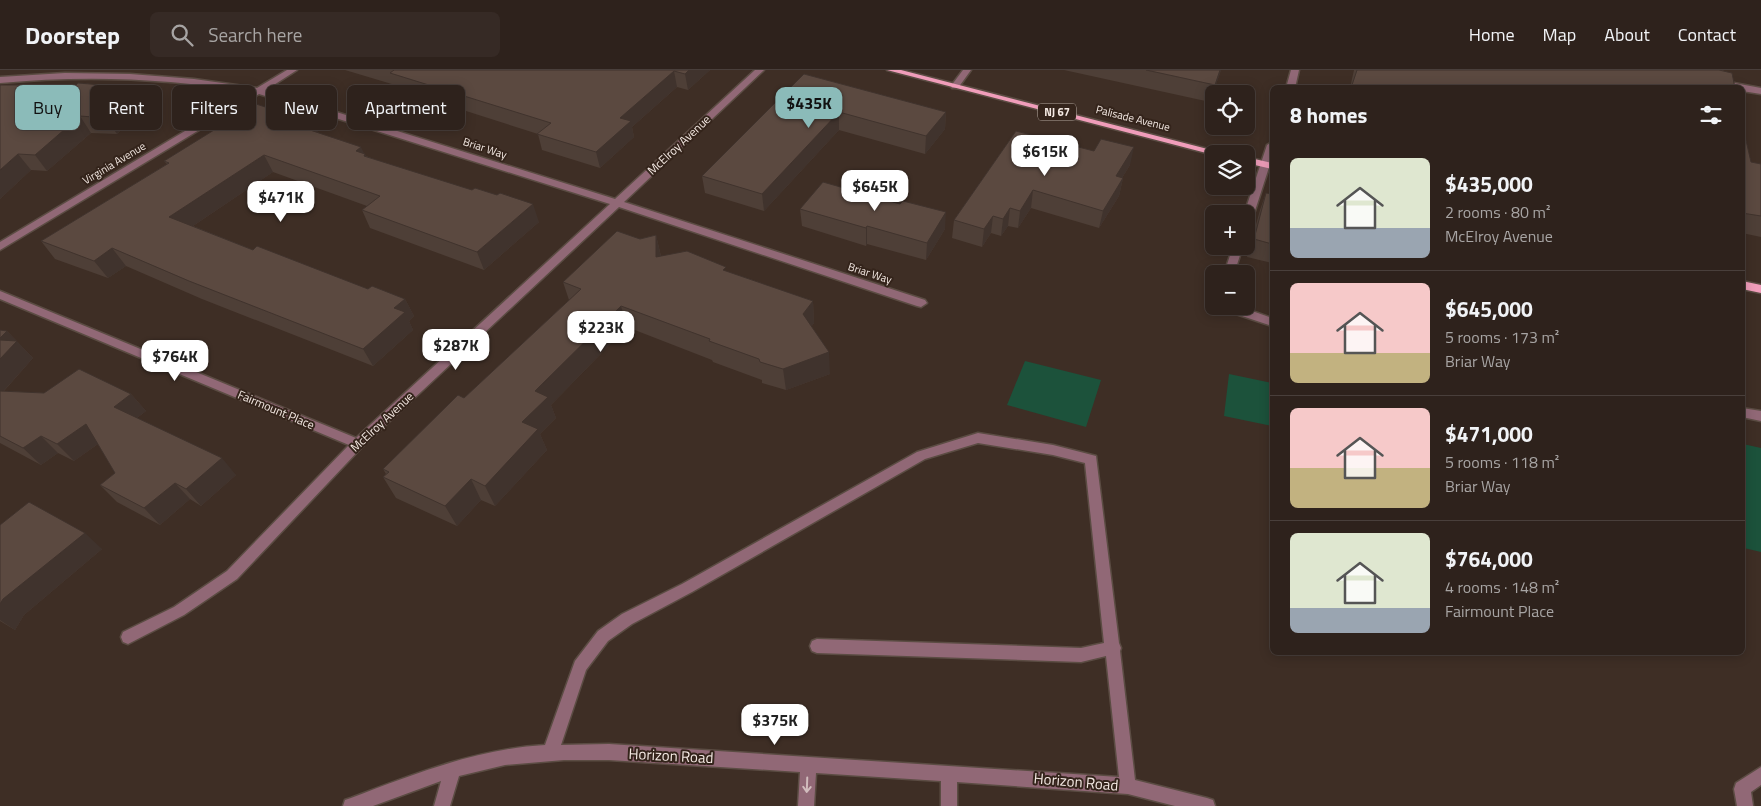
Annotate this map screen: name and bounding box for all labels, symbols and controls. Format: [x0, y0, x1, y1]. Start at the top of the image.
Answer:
search box [150, 12, 500, 57]
text: Doorstep [25, 17, 120, 53]
text: Search here [208, 20, 302, 49]
icon: search [168, 21, 196, 49]
text: Home [1469, 21, 1515, 48]
text: Map [1543, 21, 1576, 48]
text: About [1604, 21, 1650, 48]
text: Contact [1678, 21, 1736, 48]
chip: Buy [15, 85, 80, 130]
chip: Rent [90, 85, 162, 130]
chip: Filters [172, 85, 256, 130]
chip: New [266, 85, 337, 130]
chip: Apartment [347, 85, 465, 130]
map controls [1205, 85, 1255, 315]
button: locate [1205, 85, 1255, 135]
pin: $435K [774, 87, 844, 129]
text: $435K [786, 91, 832, 115]
text: 8 homes [1290, 99, 1367, 131]
street label: Palisade Avenue [1094, 101, 1172, 135]
icon: filters [1697, 101, 1725, 129]
road number: NJ 67 [1038, 104, 1076, 121]
street label: McElroy Avenue [643, 110, 715, 179]
street label: Briar Way [461, 133, 510, 163]
pin: $615K [1010, 134, 1080, 177]
street label: Virginia Avenue [79, 138, 149, 188]
text: $615K [1022, 139, 1068, 163]
button: layers [1205, 145, 1255, 195]
text: $435,000 [1445, 168, 1533, 200]
pin: $645K [840, 170, 910, 212]
text: $645K [852, 174, 898, 198]
icon: home [1330, 178, 1390, 238]
pin: $471K [246, 180, 316, 223]
text: $471K [258, 185, 304, 209]
text: 2 rooms · 80 m² [1445, 200, 1550, 224]
button: + [1205, 205, 1255, 255]
text: McElroy Avenue [1445, 224, 1553, 248]
street label: Briar Way [846, 258, 895, 288]
button: − [1205, 265, 1255, 315]
text: $645,000 [1445, 293, 1533, 325]
icon: home [1330, 303, 1390, 363]
pin: $223K [566, 310, 636, 353]
text: $223K [578, 315, 624, 339]
text: 5 rooms · 173 m² [1445, 325, 1559, 349]
pin: $287K [421, 328, 491, 371]
text: $287K [433, 333, 479, 357]
pin: $764K [140, 340, 210, 382]
text: $764K [152, 344, 198, 368]
text: Briar Way [1445, 349, 1511, 373]
street label: Fairmount Place [235, 385, 318, 434]
street label: McElroy Avenue [346, 387, 418, 456]
text: $471,000 [1445, 418, 1533, 450]
icon: home [1330, 428, 1390, 488]
text: 5 rooms · 118 m² [1445, 450, 1559, 474]
text: Briar Way [1445, 474, 1511, 498]
text: $764,000 [1445, 543, 1533, 575]
icon: home [1330, 553, 1390, 613]
text: 4 rooms · 148 m² [1445, 575, 1559, 599]
text: Fairmount Place [1445, 599, 1554, 623]
pin: $375K [740, 704, 810, 746]
text: $375K [752, 708, 798, 732]
street label: Horizon Road [628, 742, 714, 769]
street label: Horizon Road [1033, 766, 1119, 797]
one-way arrow [802, 777, 811, 793]

